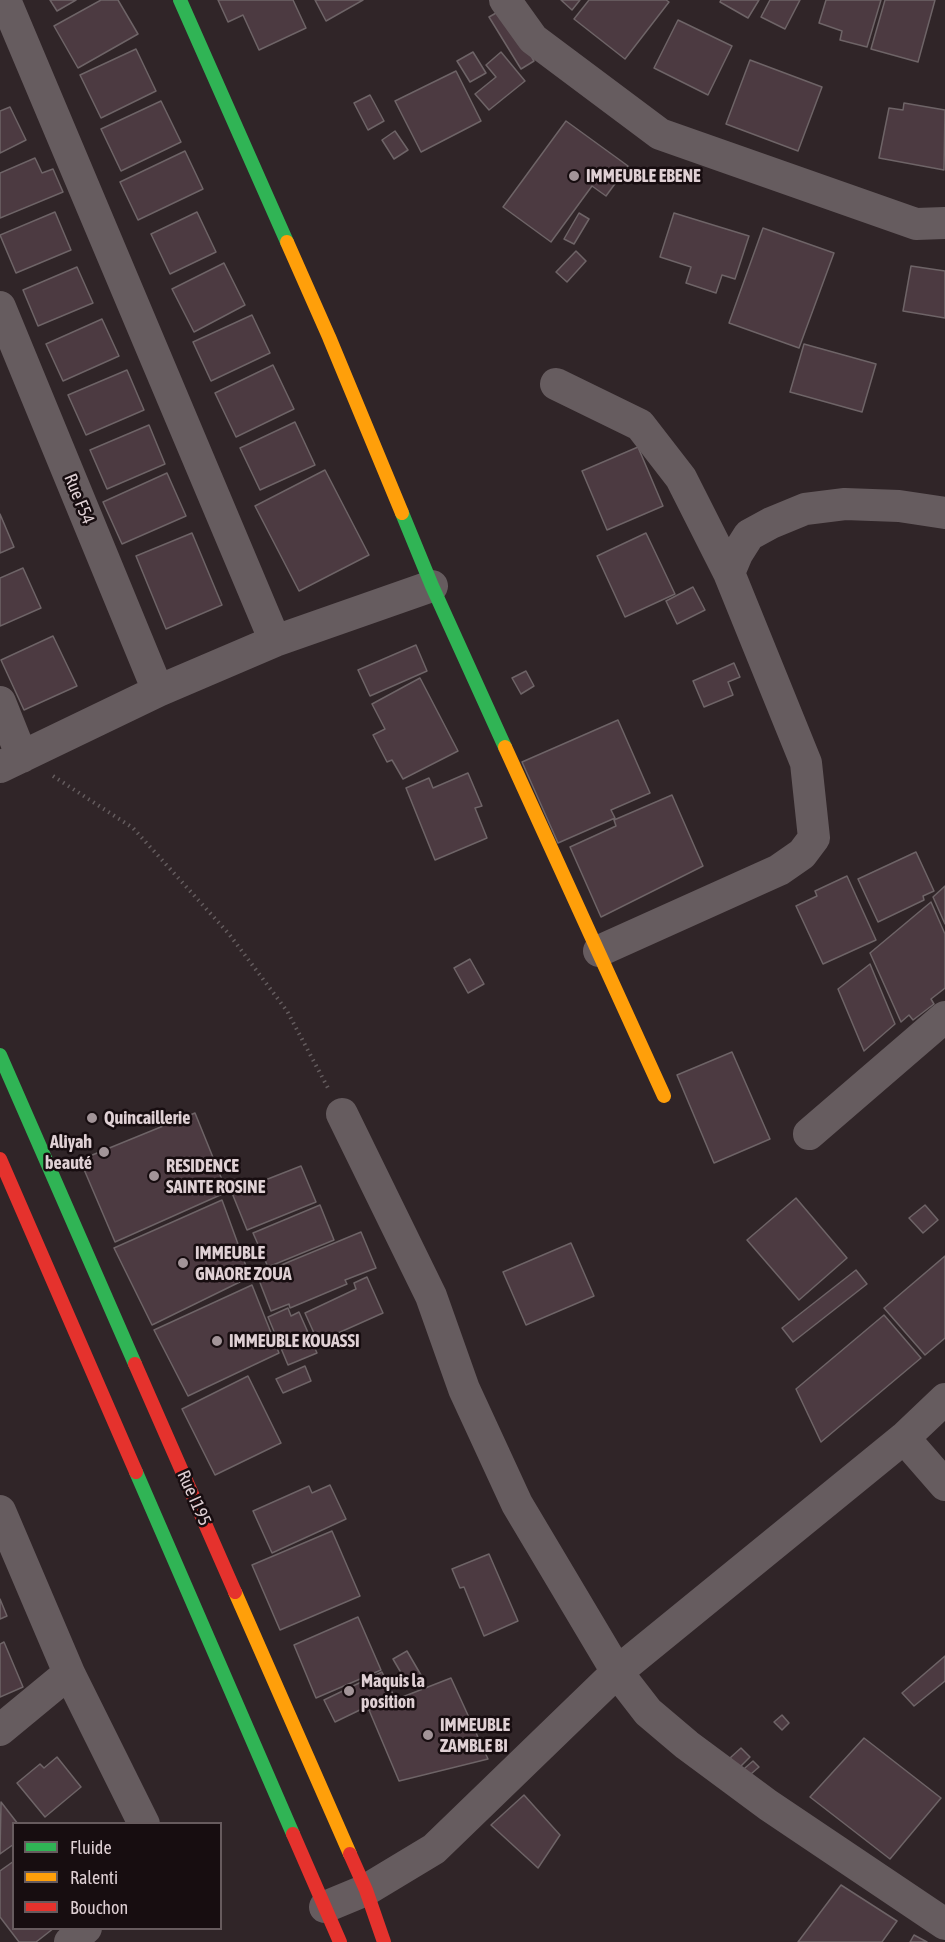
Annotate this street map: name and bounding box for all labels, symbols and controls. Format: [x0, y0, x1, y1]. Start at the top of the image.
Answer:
place label: IMMEUBLE EBENE [586, 165, 701, 187]
marker: IMMEUBLE EBENE [567, 169, 581, 183]
street label: Rue F54 [59, 471, 99, 527]
place label: Quincaillerie [104, 1107, 190, 1129]
marker: Quincaillerie [85, 1111, 99, 1125]
place label: Aliyah beauté [45, 1131, 92, 1174]
marker: Aliyah beauté [97, 1145, 111, 1159]
place label: RESIDENCE SAINTE ROSINE [166, 1155, 265, 1198]
marker: RESIDENCE SAINTE ROSINE [147, 1169, 161, 1183]
place label: IMMEUBLE GNAORE ZOUA [195, 1242, 292, 1284]
marker: IMMEUBLE GNAORE ZOUA [176, 1256, 190, 1270]
place label: IMMEUBLE KOUASSI [229, 1330, 360, 1352]
marker: IMMEUBLE KOUASSI [210, 1334, 224, 1348]
street label: Rue I195 [172, 1467, 216, 1529]
place label: Maquis la position [361, 1670, 425, 1712]
marker: Maquis la position [342, 1684, 356, 1698]
place label: IMMEUBLE ZAMBLE BI [440, 1714, 510, 1756]
marker: IMMEUBLE ZAMBLE BI [421, 1728, 435, 1742]
legend [12, 1822, 222, 1930]
text: Fluide [70, 1837, 112, 1858]
text: Ralenti [70, 1867, 118, 1888]
text: Bouchon [70, 1897, 128, 1918]

